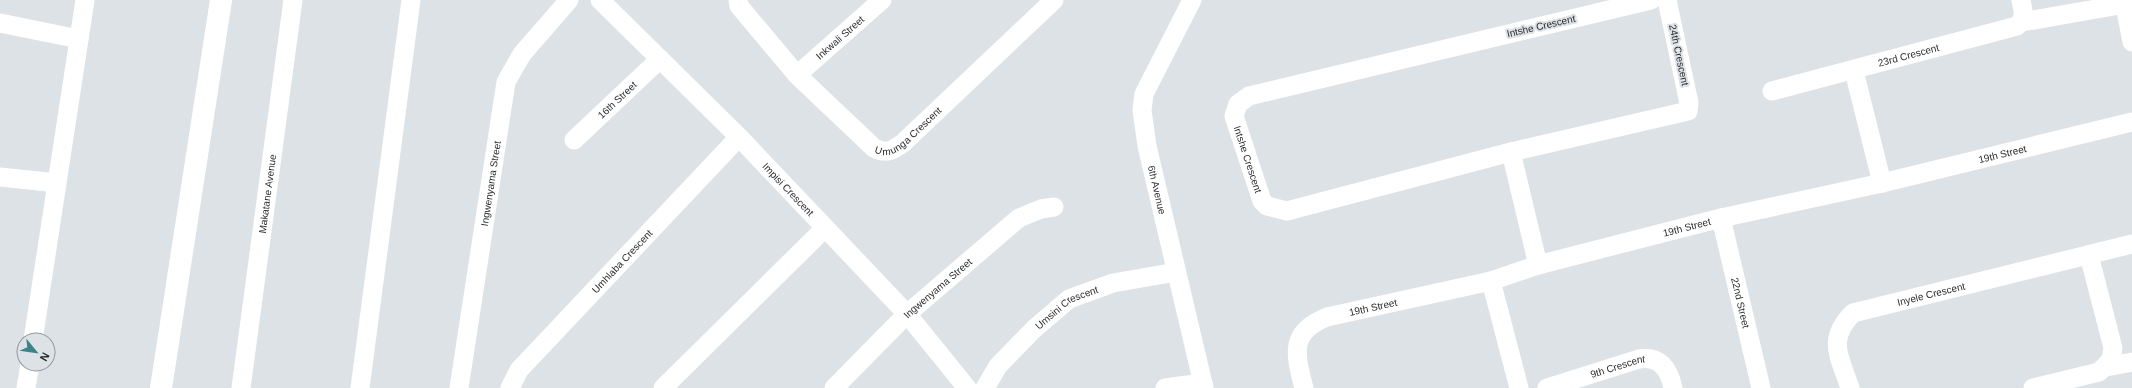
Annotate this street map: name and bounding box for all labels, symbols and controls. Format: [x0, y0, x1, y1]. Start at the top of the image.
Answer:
street label: Inkwali Street [814, 13, 866, 61]
street label: Intshe Crescent [1506, 13, 1577, 39]
street label: 24th Crescent [1667, 23, 1691, 87]
street label: 23rd Crescent [1876, 41, 1940, 68]
street label: 16th Street [595, 79, 639, 120]
street label: Umunga Crescent [873, 104, 944, 157]
street label: Intshe Crescent [1232, 124, 1264, 194]
street label: Ingwenyama Street [478, 140, 502, 227]
street label: 19th Street [1977, 142, 2028, 165]
street label: Makatane Avenue [256, 153, 278, 234]
street label: Impisi Crescent [761, 160, 816, 218]
street label: 6th Avenue [1146, 164, 1168, 216]
street label: 19th Street [1662, 215, 1712, 238]
street label: Umhlaba Crescent [589, 227, 654, 295]
street label: Ingwenyama Street [901, 256, 974, 320]
street label: 22nd Street [1730, 276, 1752, 329]
street label: Inyele Crescent [1896, 280, 1966, 307]
street label: Umsini Crescent [1033, 283, 1100, 331]
street label: 19th Street [1348, 296, 1398, 318]
north arrow [16, 332, 56, 372]
text: N [38, 350, 52, 363]
street label: 9th Crescent [1589, 353, 1645, 380]

